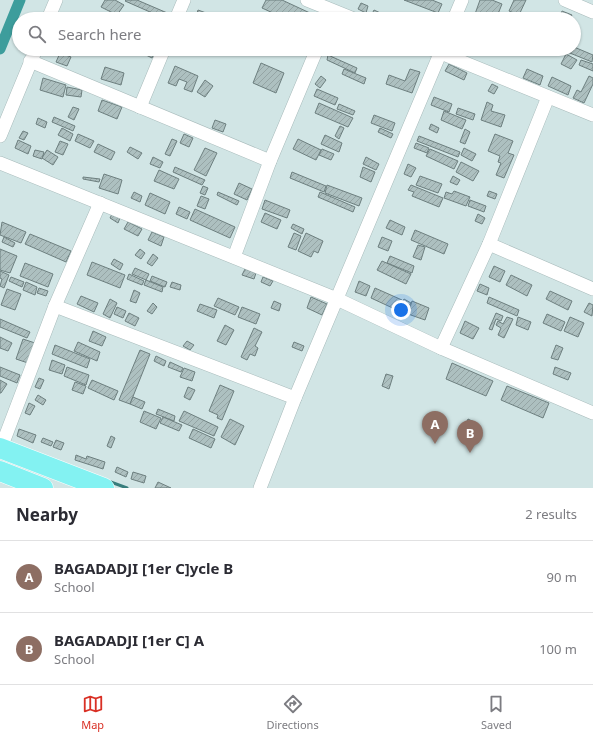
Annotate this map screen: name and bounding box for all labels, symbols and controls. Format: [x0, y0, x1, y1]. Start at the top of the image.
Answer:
search box [12, 12, 581, 56]
icon: search [26, 23, 48, 45]
text: Search here [58, 24, 141, 44]
your location [391, 300, 411, 320]
pin: A [422, 411, 448, 444]
pin: B [457, 420, 483, 453]
text: Nearby [16, 503, 78, 526]
text: 2 results [525, 505, 577, 523]
text: BAGADADJI [1er C]ycle B [54, 558, 233, 578]
text: A [25, 568, 34, 586]
text: 90 m [547, 568, 577, 586]
text: School [54, 578, 95, 596]
text: BAGADADJI [1er C] A [54, 630, 204, 650]
text: B [25, 640, 33, 658]
text: 100 m [539, 640, 577, 658]
text: School [54, 650, 95, 668]
tab: Map [81, 693, 104, 732]
tab: Directions [266, 693, 319, 732]
tab: Saved [481, 693, 512, 732]

